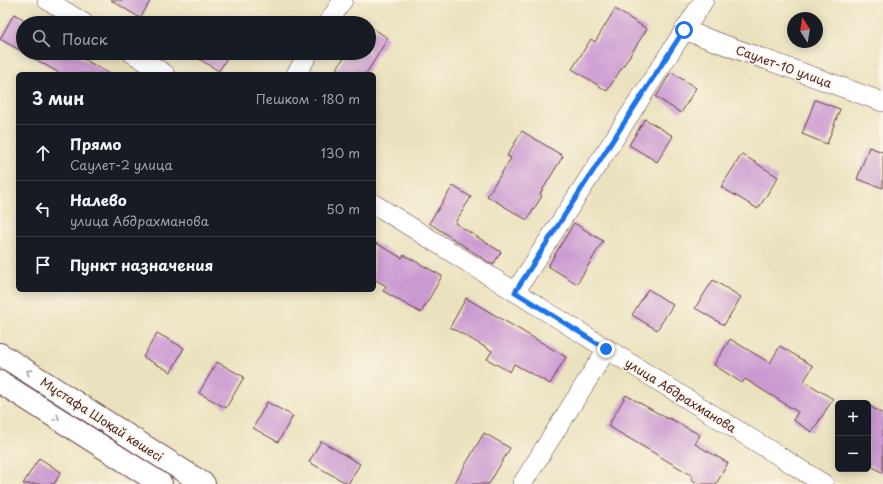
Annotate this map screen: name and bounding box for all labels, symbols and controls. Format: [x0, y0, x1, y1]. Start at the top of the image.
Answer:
north arrow [787, 12, 823, 48]
search box [16, 16, 376, 60]
route start [675, 21, 693, 39]
icon: search [30, 27, 52, 49]
text: Поиск [62, 27, 108, 50]
street label: Саулет-10 улица [733, 40, 835, 92]
text: 3 мин [32, 85, 84, 111]
text: Пешком · 180 m [256, 89, 360, 108]
text: Прямо [70, 132, 121, 155]
icon: ahead [32, 142, 54, 164]
text: 130 m [321, 143, 360, 162]
text: Саулет-2 улица [70, 155, 173, 174]
text: Налево [70, 188, 127, 211]
icon: left [32, 198, 54, 220]
text: 50 m [326, 199, 360, 218]
text: улица Абдрахманова [70, 211, 209, 230]
text: Пункт назначения [70, 253, 213, 276]
icon: arrive [32, 254, 54, 276]
route end [597, 340, 615, 358]
street label: улица Абдрахманова [622, 353, 741, 437]
one-way arrow [26, 370, 33, 377]
street label: Мұстафа Шоқай көшесі [37, 372, 167, 466]
map controls [835, 400, 871, 472]
button: + [835, 400, 871, 436]
one-way arrow [52, 413, 59, 420]
button: − [835, 436, 871, 472]

